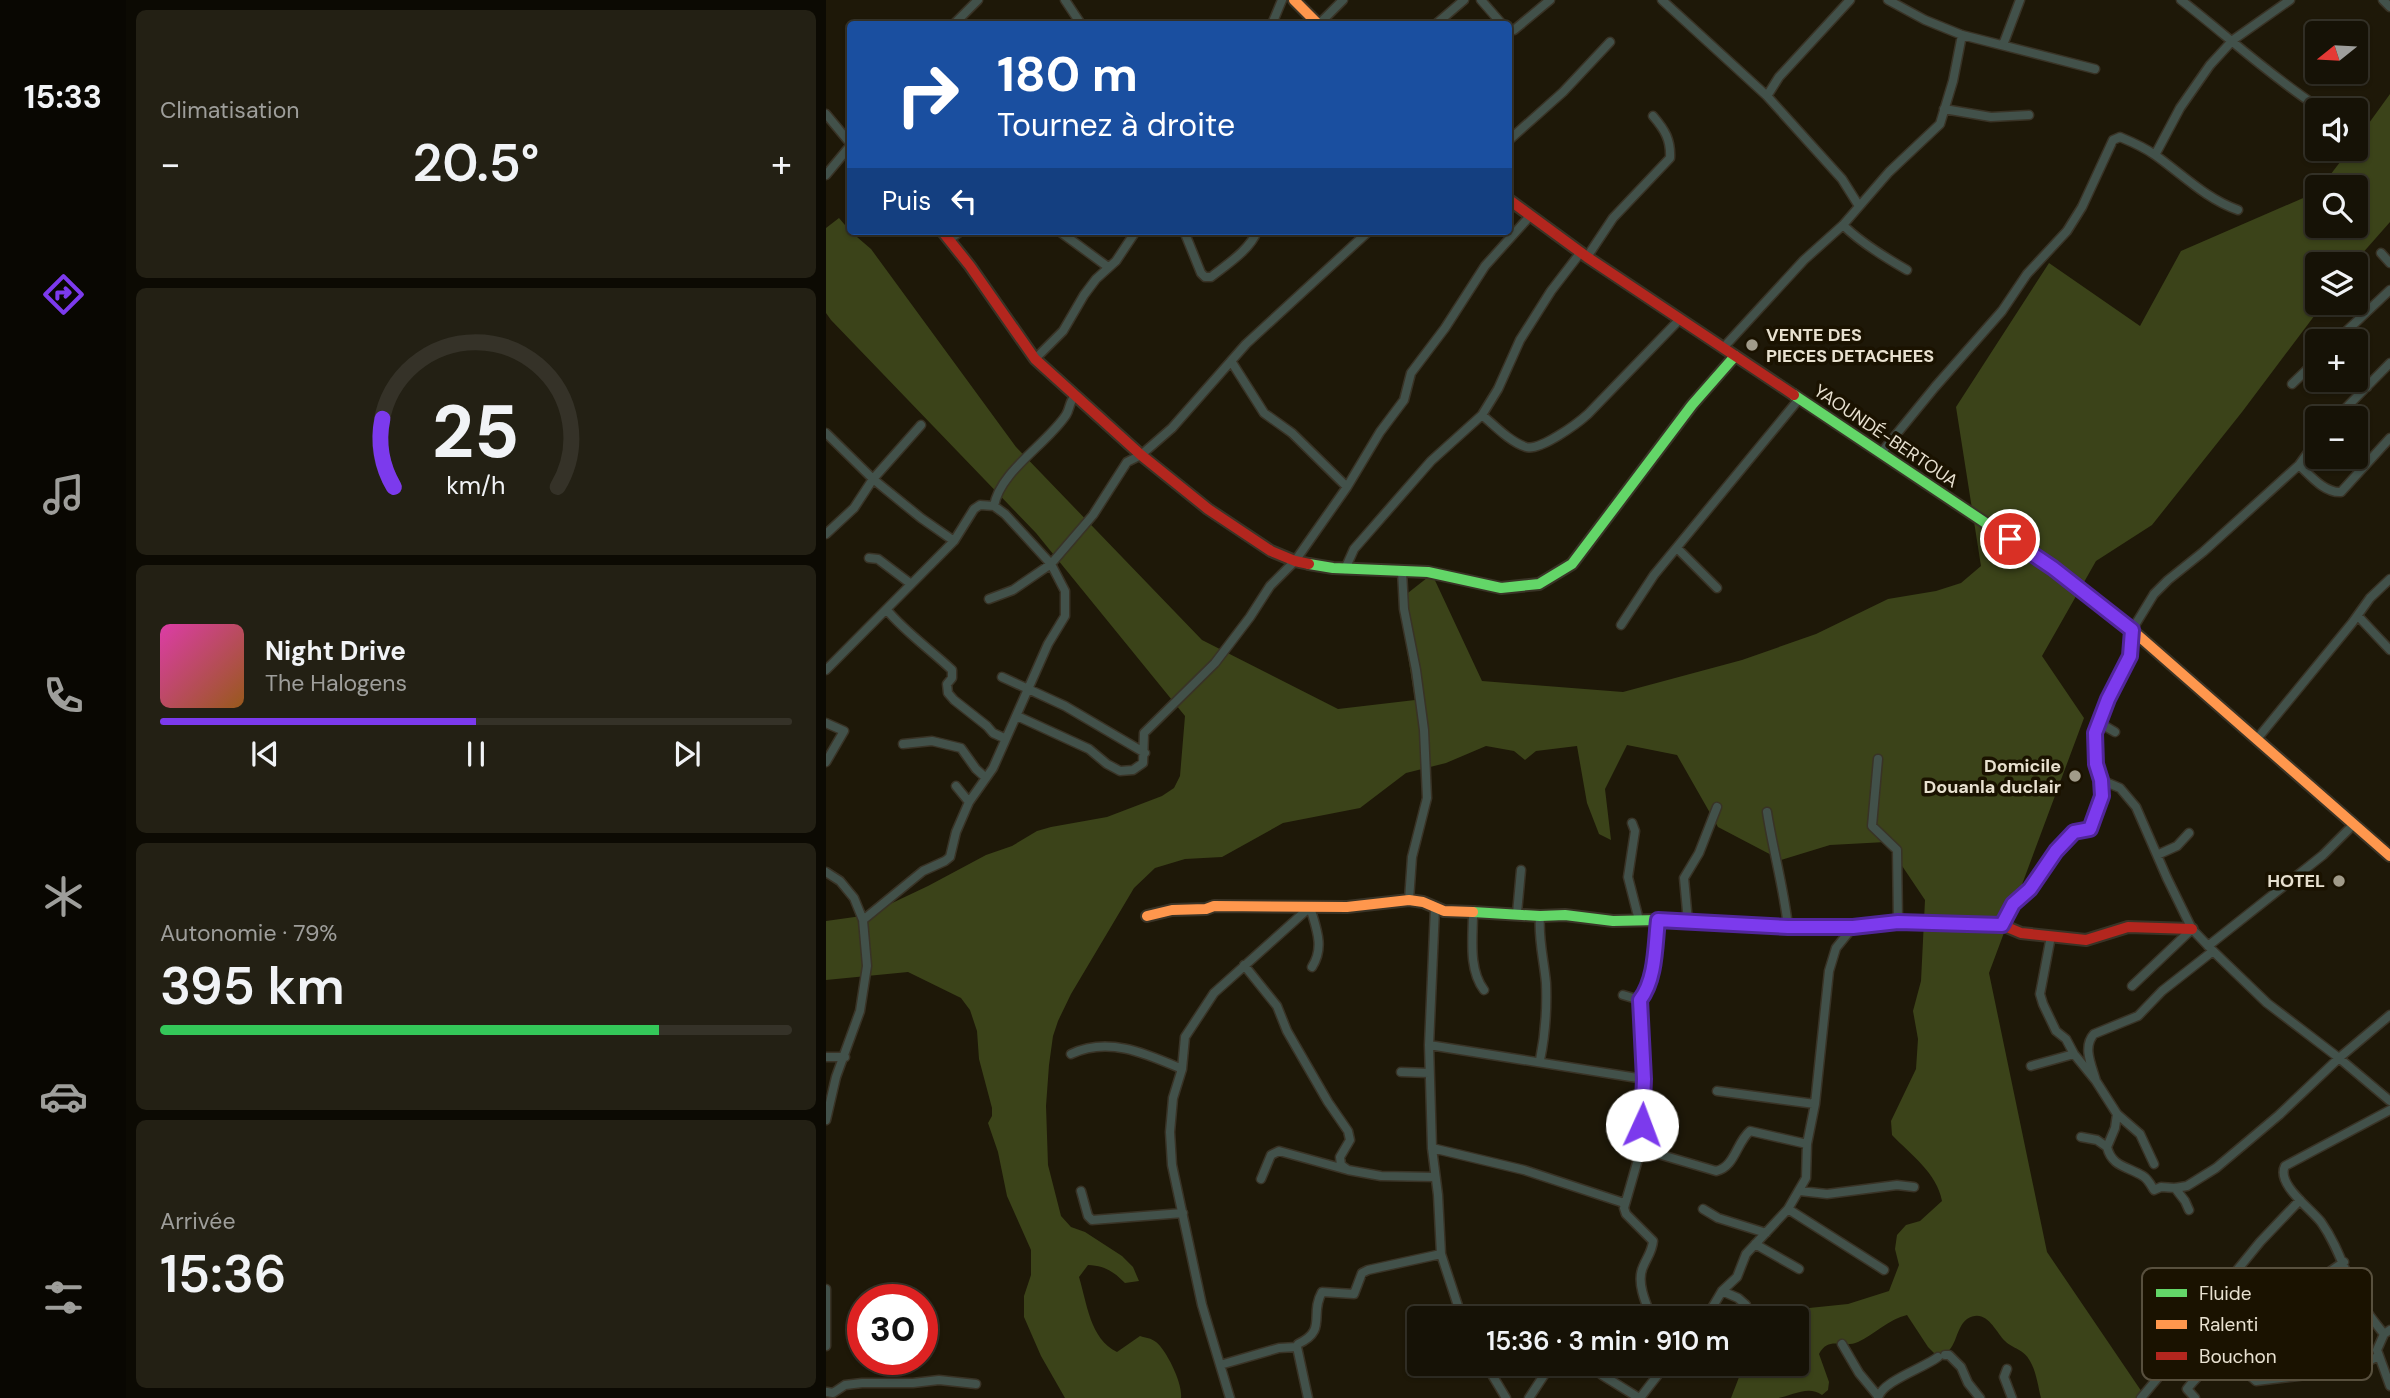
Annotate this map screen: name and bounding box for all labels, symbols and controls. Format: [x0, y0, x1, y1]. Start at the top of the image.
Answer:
north arrow [2305, 21, 2368, 84]
map controls [2305, 21, 2368, 469]
text: 180 m [997, 42, 1138, 106]
icon: right [882, 49, 973, 140]
text: 15:33 [24, 76, 102, 118]
text: Climatisation [160, 95, 299, 125]
button: sound [2305, 98, 2368, 161]
text: Tournez à droite [997, 104, 1235, 146]
text: 20.5° [413, 129, 539, 197]
text: − [160, 139, 181, 189]
text: + [771, 139, 792, 189]
button: search [2305, 175, 2368, 238]
icon: left [945, 182, 983, 220]
text: Puis [882, 184, 931, 218]
button: layers [2305, 252, 2368, 315]
icon: directions [39, 270, 88, 319]
place label: VENTE DES PIECES DETACHEES [1766, 323, 1934, 368]
button: + [2305, 329, 2368, 392]
marker: VENTE DES PIECES DETACHEES [1744, 337, 1760, 353]
street label: YAOUNDÉ-BERTOUA [1809, 379, 1963, 493]
text: 25 [432, 386, 520, 481]
button: − [2305, 406, 2368, 469]
text: km/h [446, 469, 506, 502]
icon: music [39, 470, 88, 519]
pin [1980, 509, 2040, 569]
icon: arrive [1991, 520, 2029, 558]
text: Night Drive [265, 634, 406, 668]
text: The Halogens [265, 668, 407, 698]
icon: phone [39, 671, 88, 720]
icon: previous [246, 735, 284, 773]
icon: pause [457, 735, 495, 773]
icon: next [668, 735, 706, 773]
place label: Domicile Douanla duclair [1924, 754, 2061, 799]
marker: Domicile Douanla duclair [2067, 768, 2083, 784]
place label: HOTEL [2267, 869, 2325, 893]
icon: climate [39, 872, 88, 921]
marker: HOTEL [2331, 873, 2347, 889]
text: Autonomie · 79% [160, 918, 337, 948]
text: 395 km [160, 952, 345, 1020]
icon: car [39, 1072, 88, 1121]
position arrow [1605, 1088, 1679, 1162]
text: Arrivée [160, 1206, 236, 1236]
text: 15:36 [160, 1240, 287, 1308]
legend [2142, 1268, 2372, 1380]
icon: filters [39, 1273, 88, 1322]
text: Fluide [2199, 1281, 2252, 1306]
speed limit sign: 30 [847, 1284, 938, 1375]
text: Ralenti [2199, 1312, 2258, 1337]
text: 15:36 · 3 min · 910 m [1486, 1324, 1730, 1358]
text: Bouchon [2199, 1344, 2277, 1369]

